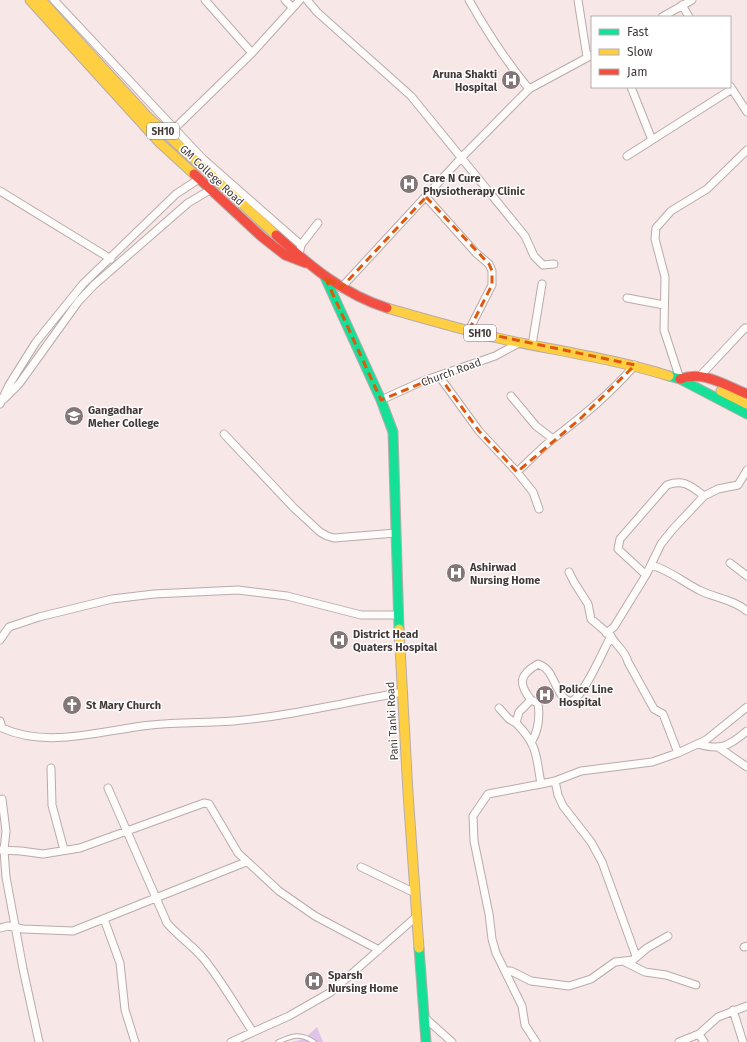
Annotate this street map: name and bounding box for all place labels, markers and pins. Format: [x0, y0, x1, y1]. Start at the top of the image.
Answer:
place label: Aruna Shakti Hospital [432, 68, 498, 94]
hospital icon: Aruna Shakti Hospital [500, 69, 522, 91]
place label: Care N Cure Physiotherapy Clinic [423, 172, 526, 198]
hospital icon: Care N Cure Physiotherapy Clinic [398, 173, 420, 195]
place label: Gangadhar Meher College [88, 404, 159, 430]
school or university icon: Gangadhar Meher College [63, 405, 85, 427]
place label: Ashirwad Nursing Home [469, 561, 540, 587]
hospital icon: Ashirwad Nursing Home [445, 562, 467, 584]
place label: District Head Quaters Hospital [353, 628, 438, 654]
hospital icon: District Head Quaters Hospital [328, 629, 350, 651]
place label: Police Line Hospital [559, 683, 613, 709]
hospital icon: Police Line Hospital [534, 684, 556, 706]
church icon: St Mary Church [61, 694, 83, 716]
place label: St Mary Church [86, 699, 161, 712]
place label: Sparsh Nursing Home [328, 969, 398, 995]
hospital icon: Sparsh Nursing Home [303, 970, 325, 992]

